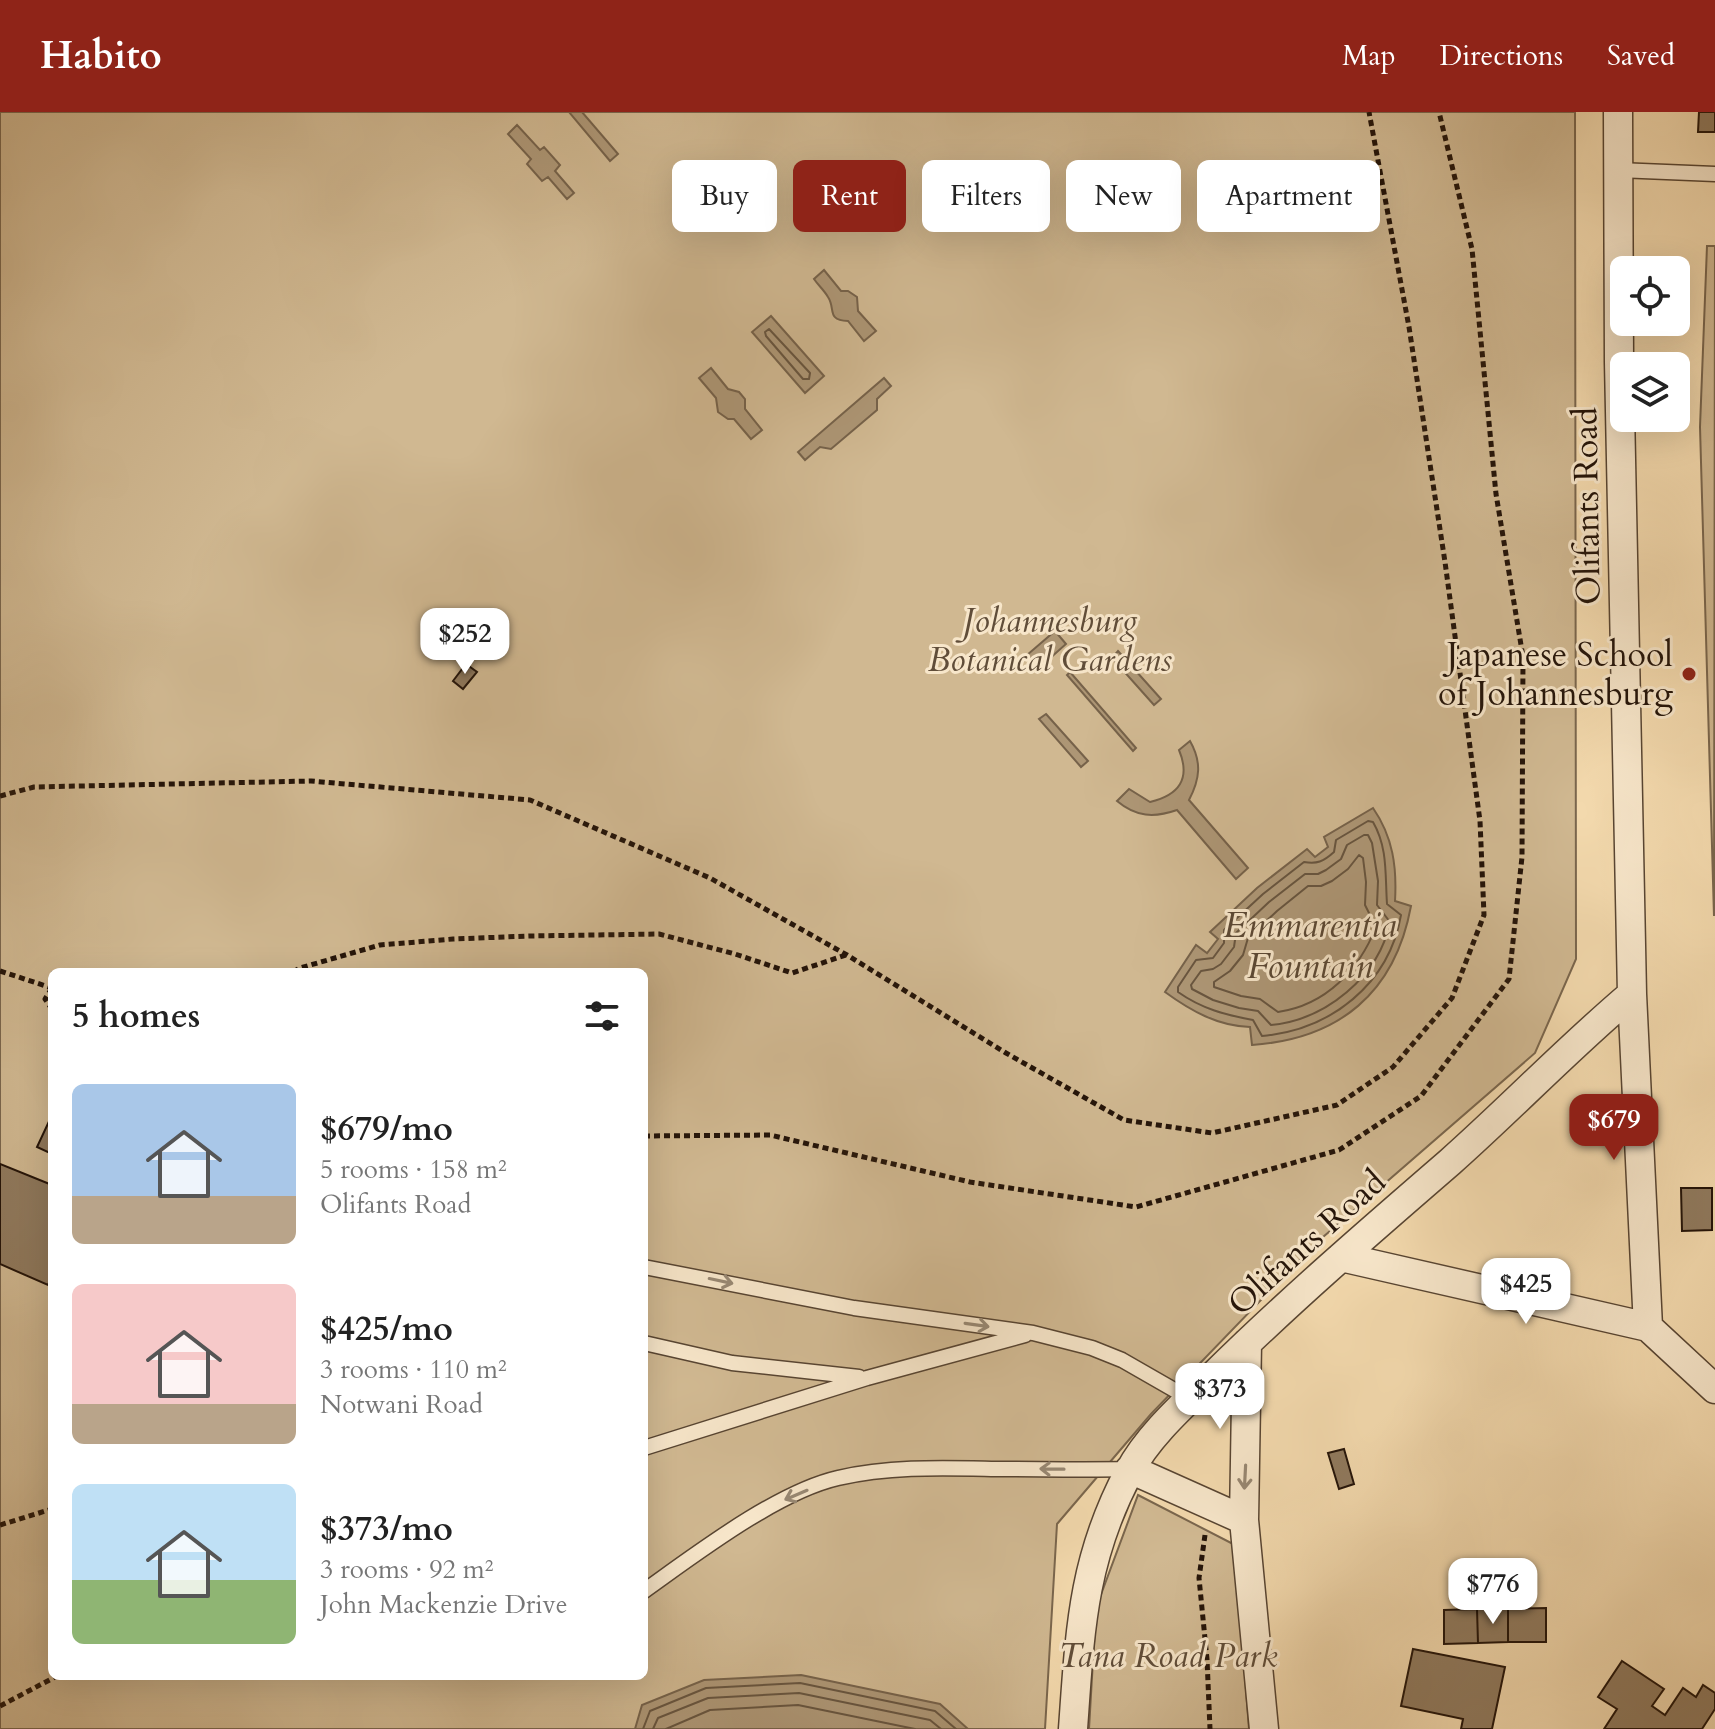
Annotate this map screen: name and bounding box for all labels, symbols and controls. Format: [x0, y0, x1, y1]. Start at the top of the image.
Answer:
text: Habito [40, 30, 162, 82]
text: Map [1342, 37, 1396, 75]
text: Directions [1440, 37, 1563, 75]
text: Saved [1607, 37, 1675, 75]
chip: Buy [672, 160, 777, 232]
chip: Rent [793, 160, 906, 232]
chip: Filters [922, 160, 1050, 232]
chip: New [1066, 160, 1181, 232]
chip: Apartment [1197, 160, 1380, 232]
map controls [1610, 256, 1690, 432]
button: locate [1610, 256, 1690, 336]
button: layers [1610, 352, 1690, 432]
street label: Olifants Road [1562, 407, 1612, 605]
park label: Johannesburg Botanical Gardens [928, 598, 1173, 683]
pin: $252 [418, 608, 512, 676]
text: $252 [438, 616, 492, 651]
place label: Japanese School of Johannesburg [1438, 632, 1673, 717]
marker: Japanese School of Johannesburg [1680, 665, 1698, 683]
water label: Emmarentia Fountain [1223, 901, 1397, 991]
text: 5 homes [72, 993, 200, 1039]
icon: filters [580, 994, 624, 1038]
pin: $679 [1567, 1094, 1661, 1162]
text: $679 [1587, 1102, 1641, 1137]
text: $679/mo [320, 1106, 453, 1152]
icon: home [136, 1116, 232, 1212]
text: 5 rooms · 158 m² [320, 1152, 507, 1187]
street label: Olifants Road [1218, 1159, 1396, 1326]
text: Olifants Road [320, 1187, 471, 1222]
pin: $425 [1479, 1258, 1573, 1326]
text: $425 [1499, 1266, 1553, 1301]
one-way arrow [707, 1274, 733, 1289]
text: $425/mo [320, 1306, 453, 1352]
icon: home [136, 1316, 232, 1412]
one-way arrow [964, 1318, 989, 1333]
text: 3 rooms · 110 m² [320, 1352, 507, 1387]
pin: $373 [1173, 1363, 1267, 1431]
text: $373 [1193, 1371, 1247, 1406]
text: Notwani Road [320, 1387, 483, 1422]
one-way arrow [1039, 1461, 1066, 1477]
one-way arrow [1237, 1463, 1252, 1490]
one-way arrow [784, 1488, 809, 1503]
text: $373/mo [320, 1506, 453, 1552]
icon: home [136, 1516, 232, 1612]
text: 3 rooms · 92 m² [320, 1552, 493, 1587]
pin: $776 [1446, 1558, 1540, 1626]
text: $776 [1466, 1566, 1520, 1601]
text: John Mackenzie Drive [320, 1587, 568, 1622]
park label: Tana Road Park [1058, 1633, 1278, 1679]

